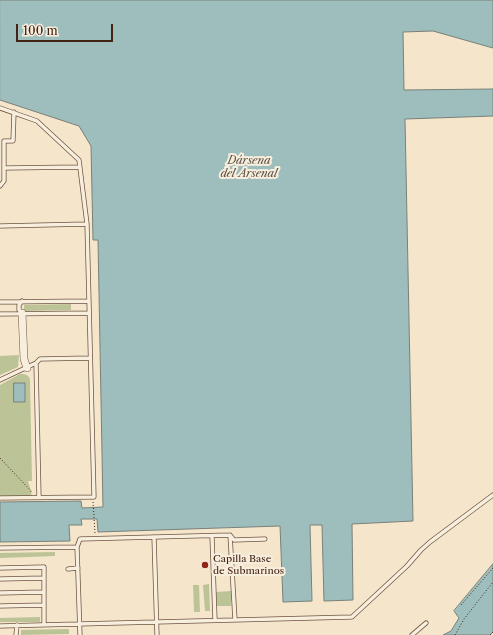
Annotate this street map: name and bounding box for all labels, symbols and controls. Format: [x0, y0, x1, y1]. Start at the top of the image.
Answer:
scale bar [18, 16, 115, 42]
text: 100 m [23, 23, 58, 38]
water label: Dársena del Arsenal [220, 154, 278, 180]
place label: Capilla Base de Submarinos [213, 553, 284, 576]
marker: Capilla Base de Submarinos [200, 560, 210, 570]

